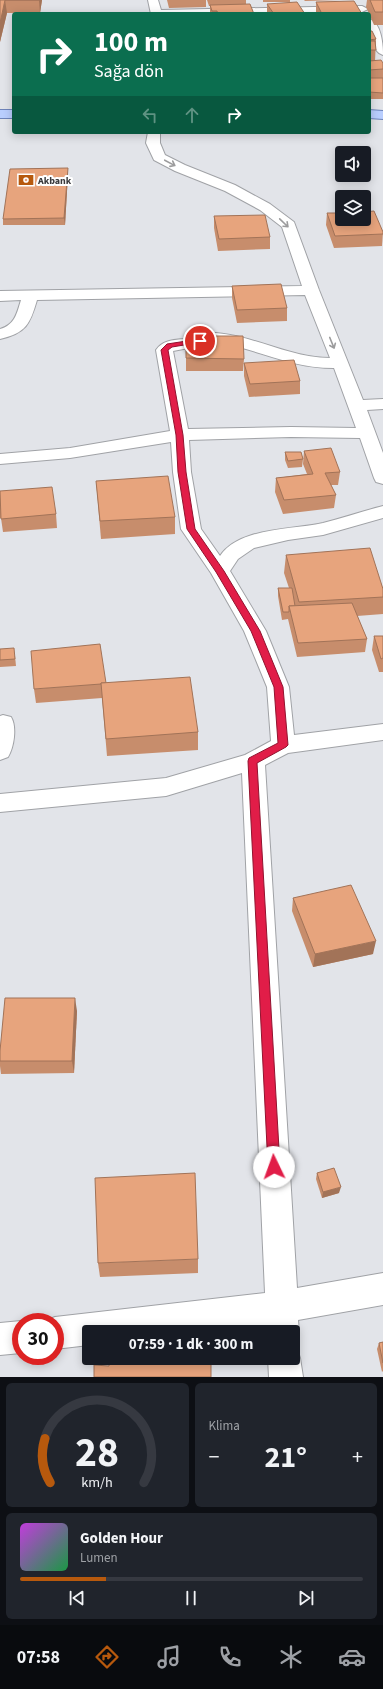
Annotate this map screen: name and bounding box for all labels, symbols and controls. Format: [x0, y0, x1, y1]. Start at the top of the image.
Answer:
text: 100 m [94, 22, 168, 62]
icon: right [28, 28, 80, 80]
text: Sağa dön [94, 59, 164, 84]
icon: left [139, 104, 161, 126]
icon: ahead [181, 104, 203, 126]
icon: right [223, 104, 245, 126]
map controls [335, 146, 371, 226]
button: sound [335, 146, 371, 182]
one-way arrow [164, 159, 176, 167]
bank icon: Akbank [17, 171, 35, 189]
place label: Akbank [37, 174, 72, 188]
button: layers [335, 190, 371, 226]
one-way arrow [279, 217, 289, 227]
pin [183, 324, 217, 358]
icon: arrive [189, 330, 211, 352]
one-way arrow [329, 336, 337, 348]
position arrow [253, 1146, 295, 1188]
speed limit sign: 30 [12, 1313, 64, 1365]
text: 07:59 · 1 dk · 300 m [129, 1334, 253, 1355]
text: Klima [209, 1417, 240, 1435]
text: 28 [75, 1423, 119, 1483]
text: 21° [264, 1436, 307, 1479]
text: − [209, 1441, 219, 1473]
text: + [352, 1441, 363, 1473]
text: km/h [81, 1472, 113, 1493]
text: Golden Hour [80, 1528, 163, 1549]
text: Lumen [80, 1549, 118, 1567]
icon: previous [66, 1587, 88, 1609]
icon: pause [180, 1587, 202, 1609]
icon: next [295, 1587, 317, 1609]
icon: directions [93, 1643, 121, 1671]
icon: music [155, 1643, 183, 1671]
icon: phone [216, 1643, 244, 1671]
icon: climate [277, 1643, 305, 1671]
icon: car [338, 1643, 366, 1671]
text: 07:58 [17, 1645, 60, 1670]

